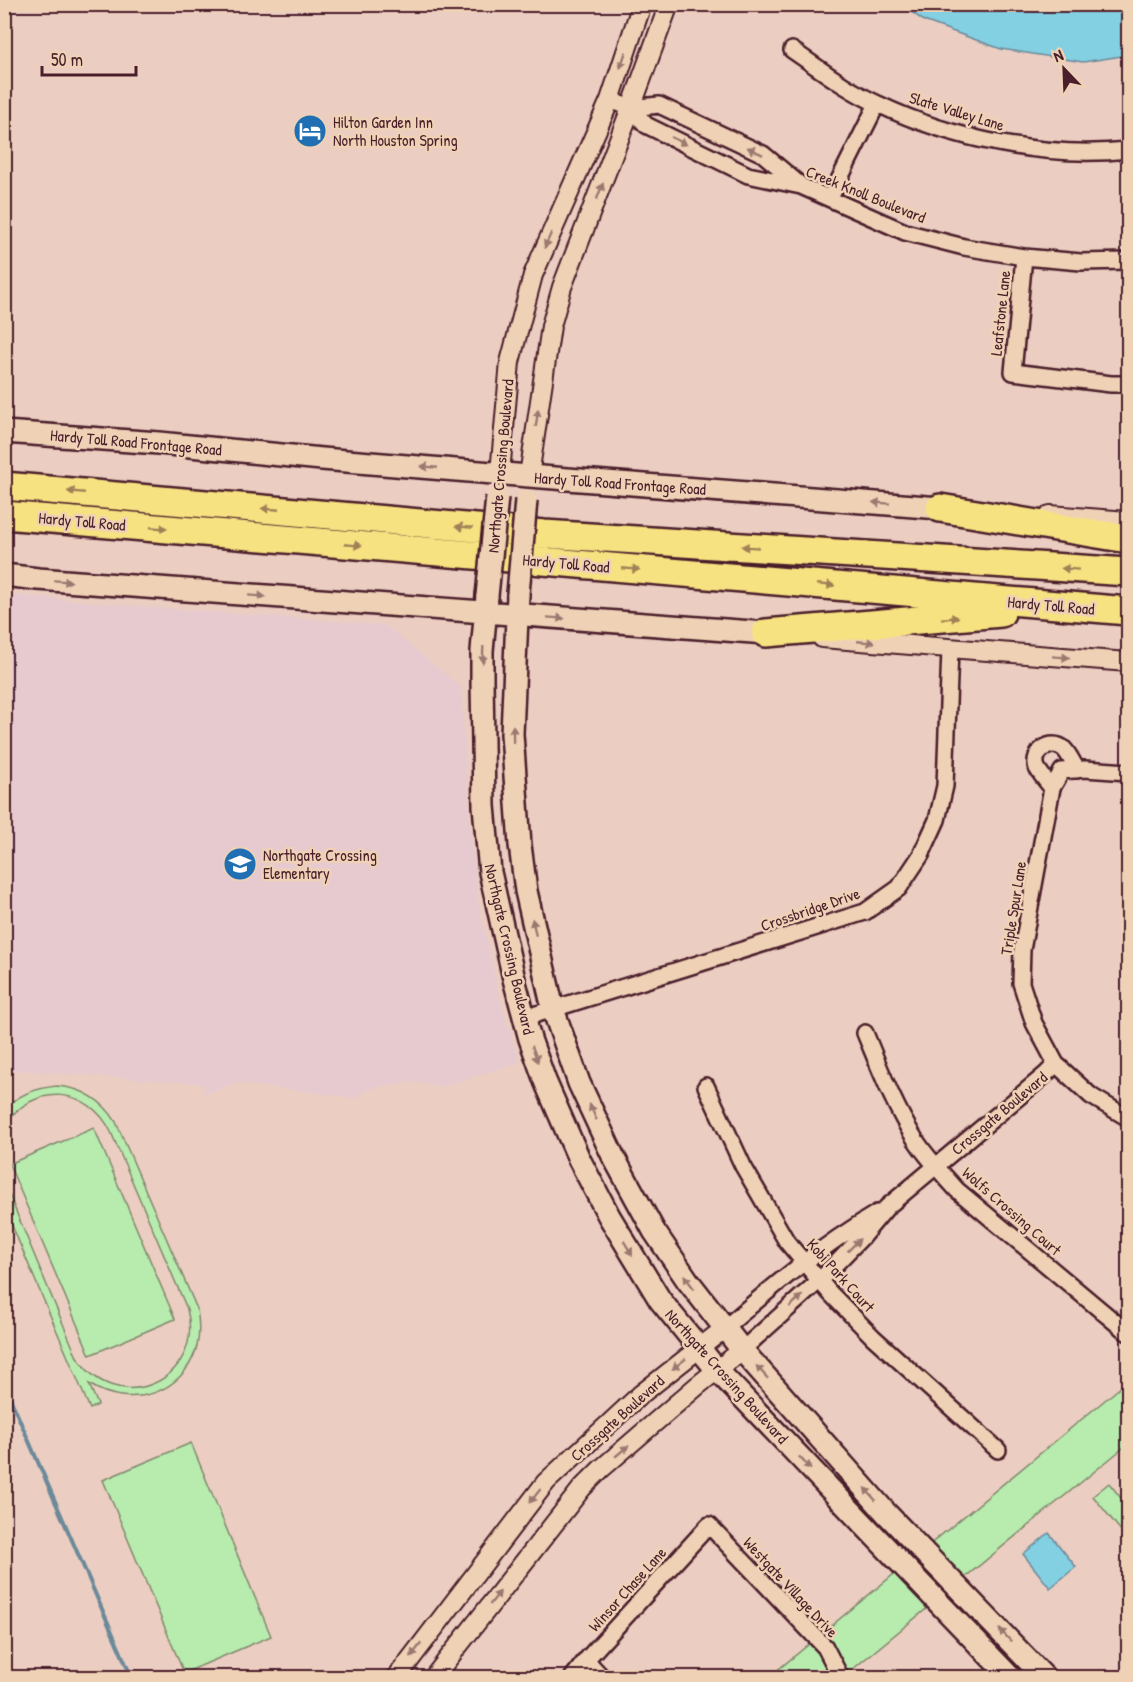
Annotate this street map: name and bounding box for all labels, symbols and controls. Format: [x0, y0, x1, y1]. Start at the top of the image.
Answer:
scale bar [42, 39, 136, 77]
north arrow [1034, 39, 1094, 99]
text: N [1050, 43, 1067, 67]
text: 50 m [51, 47, 83, 72]
one-way arrow [618, 51, 627, 69]
street label: Slate Valley Lane [907, 86, 1008, 136]
place label: Hilton Garden Inn North Houston Spring [333, 111, 458, 151]
hotel icon: Hilton Garden Inn North Houston Spring [292, 113, 328, 149]
one-way arrow [670, 137, 687, 146]
one-way arrow [746, 146, 763, 155]
street label: Creek Knoll Boulevard [803, 160, 929, 228]
one-way arrow [595, 181, 605, 199]
one-way arrow [543, 231, 553, 249]
street label: Leafstone Lane [985, 269, 1015, 357]
street label: Northgate Crossing Boulevard [481, 378, 519, 554]
one-way arrow [532, 408, 542, 427]
street label: Hardy Toll Road Frontage Road [49, 424, 223, 460]
one-way arrow [420, 463, 439, 472]
street label: Hardy Toll Road Frontage Road [533, 466, 707, 500]
one-way arrow [66, 487, 85, 497]
one-way arrow [872, 498, 891, 508]
one-way arrow [261, 504, 280, 514]
street label: Hardy Toll Road [38, 506, 126, 536]
one-way arrow [455, 522, 474, 532]
one-way arrow [150, 523, 169, 533]
one-way arrow [344, 540, 363, 550]
one-way arrow [740, 543, 759, 552]
street label: Hardy Toll Road [522, 548, 610, 578]
one-way arrow [622, 564, 641, 574]
one-way arrow [1061, 564, 1080, 573]
one-way arrow [53, 577, 72, 586]
one-way arrow [816, 581, 835, 590]
street label: Hardy Toll Road [1007, 590, 1095, 620]
one-way arrow [248, 591, 267, 601]
one-way arrow [547, 613, 566, 623]
one-way arrow [940, 613, 959, 623]
one-way arrow [857, 637, 876, 647]
one-way arrow [478, 645, 487, 664]
one-way arrow [1051, 652, 1070, 662]
one-way arrow [508, 724, 518, 743]
place label: Northgate Crossing Elementary [263, 844, 377, 884]
school or university icon: Northgate Crossing Elementary [222, 846, 258, 882]
street label: Triple Spur Lane [995, 859, 1031, 956]
street label: Northgate Crossing Boulevard [480, 862, 540, 1036]
street label: Crossbridge Drive [757, 882, 863, 936]
one-way arrow [529, 917, 538, 936]
one-way arrow [531, 1045, 541, 1063]
street label: Crossgate Boulevard [946, 1066, 1052, 1160]
one-way arrow [588, 1103, 598, 1121]
street label: Wolfs Crossing Court [958, 1162, 1067, 1261]
street label: Kobi Park Court [802, 1233, 880, 1317]
one-way arrow [847, 1238, 861, 1252]
one-way arrow [623, 1240, 633, 1257]
one-way arrow [683, 1274, 695, 1290]
one-way arrow [789, 1294, 804, 1308]
street label: Northgate Crossing Boulevard [661, 1304, 793, 1448]
one-way arrow [671, 1358, 686, 1370]
one-way arrow [755, 1365, 769, 1380]
street label: Crossgate Boulevard [565, 1370, 669, 1466]
one-way arrow [614, 1445, 630, 1458]
one-way arrow [798, 1455, 811, 1470]
one-way arrow [863, 1487, 877, 1502]
one-way arrow [529, 1488, 542, 1504]
street label: Westgate Village Drive [739, 1532, 844, 1642]
street label: Winsor Chase Lane [583, 1541, 671, 1636]
one-way arrow [488, 1591, 500, 1606]
one-way arrow [998, 1629, 1012, 1643]
one-way arrow [411, 1643, 423, 1658]

